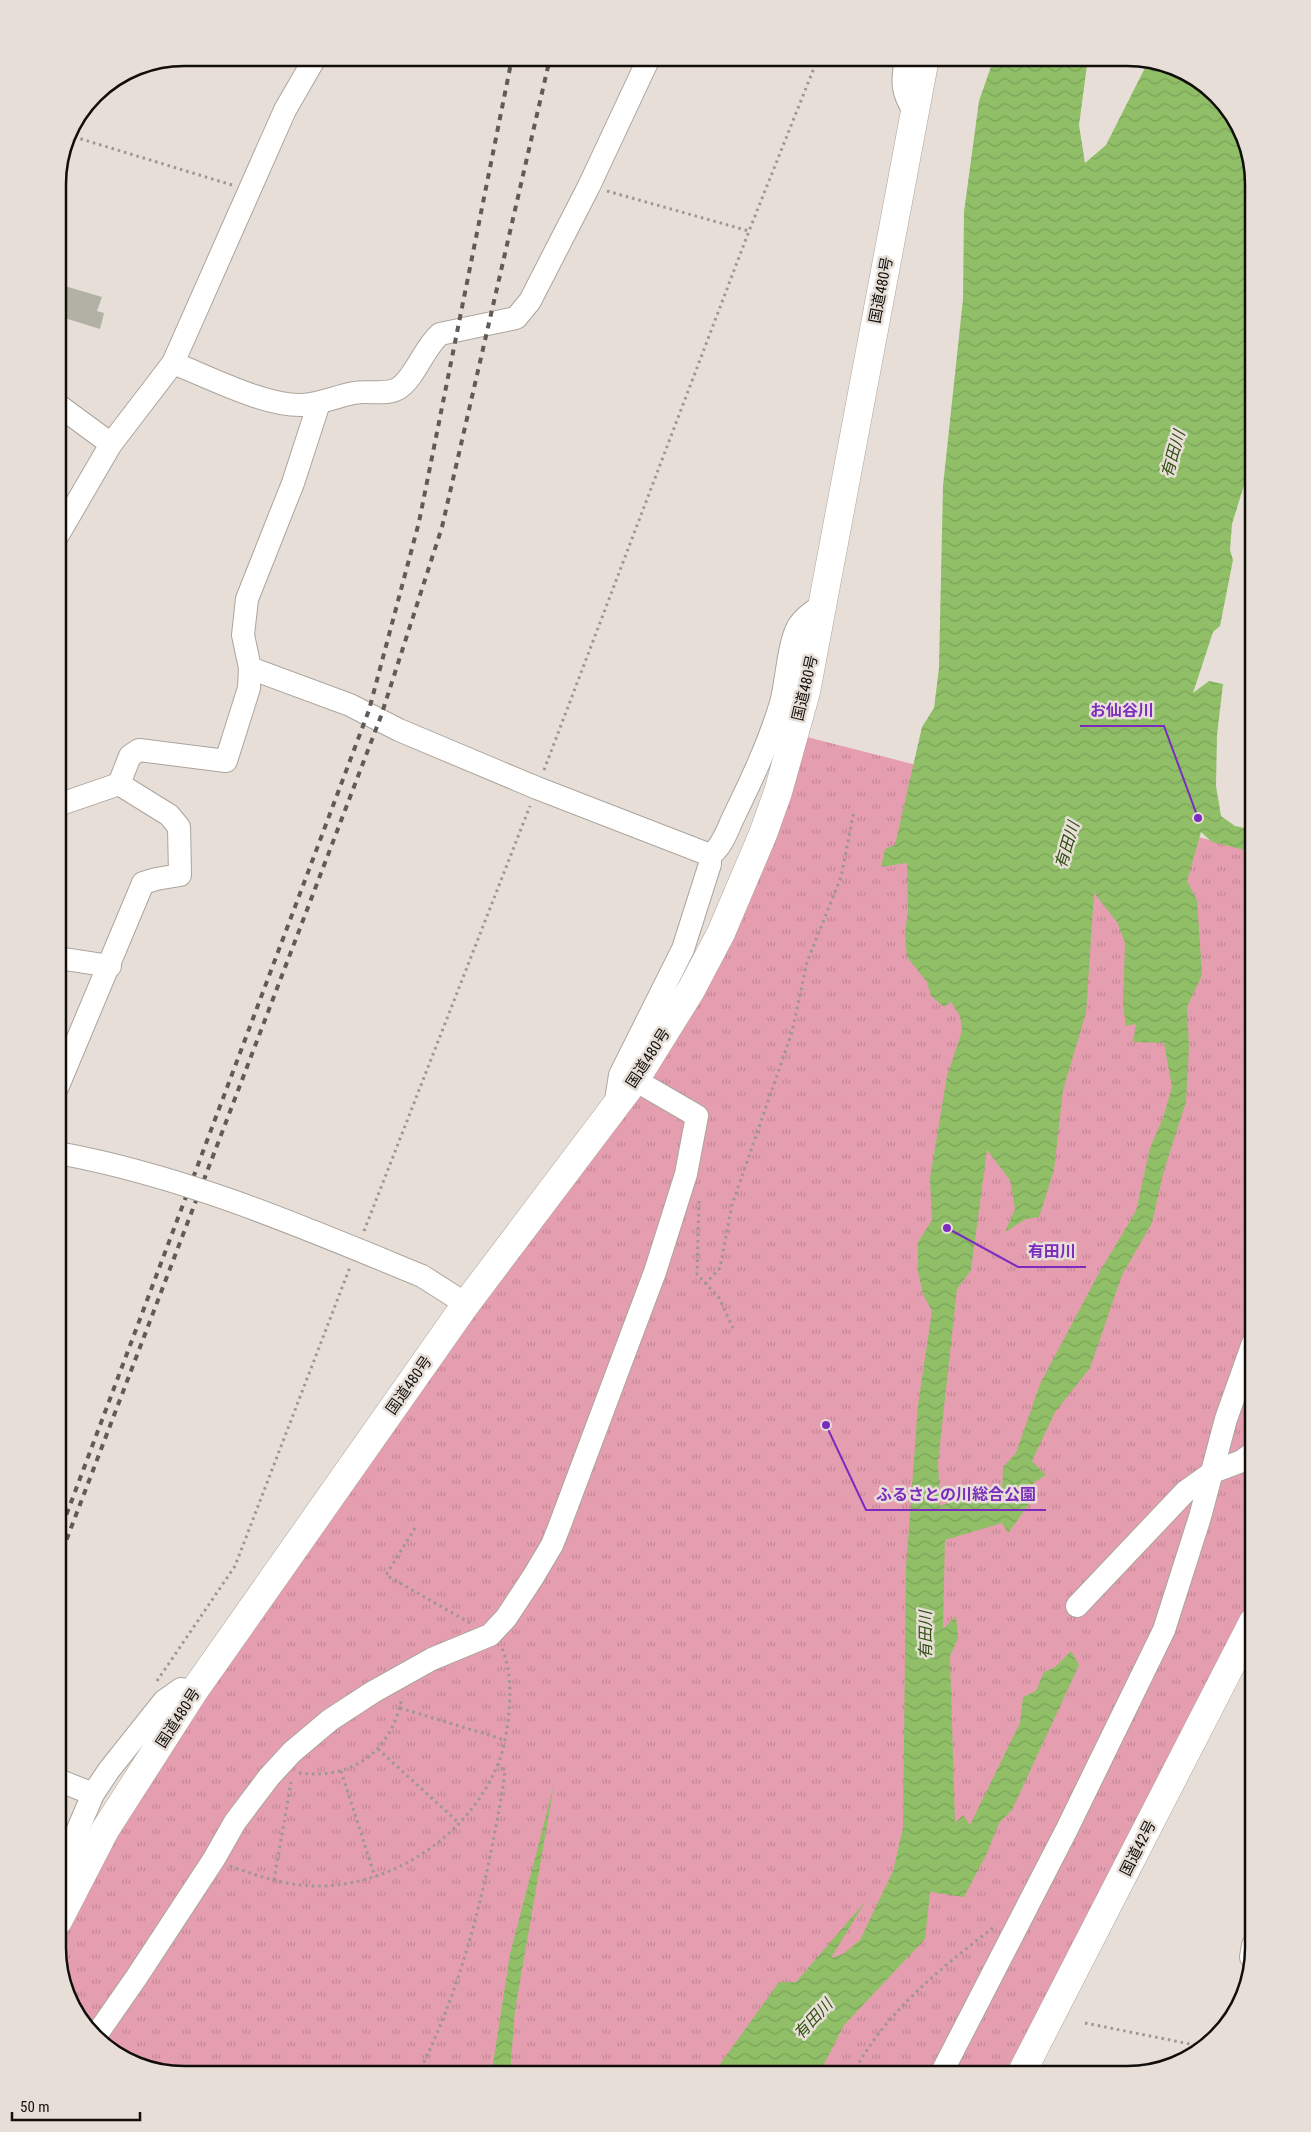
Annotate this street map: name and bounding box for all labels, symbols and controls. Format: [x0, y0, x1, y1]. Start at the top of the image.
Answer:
street label: 国道480号 [866, 255, 896, 325]
water label: 有田川 [1157, 426, 1189, 480]
street label: 国道480号 [789, 653, 821, 723]
callout: お仙谷川 [1080, 695, 1164, 726]
text: お仙谷川 [1090, 701, 1154, 720]
water label: 有田川 [1051, 817, 1084, 871]
street label: 国道480号 [622, 1025, 674, 1091]
callout: 有田川 [1018, 1236, 1086, 1267]
text: 有田川 [1028, 1242, 1076, 1261]
street label: 国道480号 [382, 1352, 436, 1418]
callout: ふるさとの川総合公園 [866, 1479, 1046, 1510]
text: ふるさとの川総合公園 [876, 1485, 1036, 1504]
water label: 有田川 [916, 1609, 935, 1659]
street label: 国道480号 [152, 1685, 204, 1751]
street label: 国道42号 [1116, 1817, 1160, 1879]
water label: 有田川 [790, 1994, 838, 2043]
scale bar [12, 2090, 140, 2122]
text: 50 m [20, 2098, 50, 2116]

